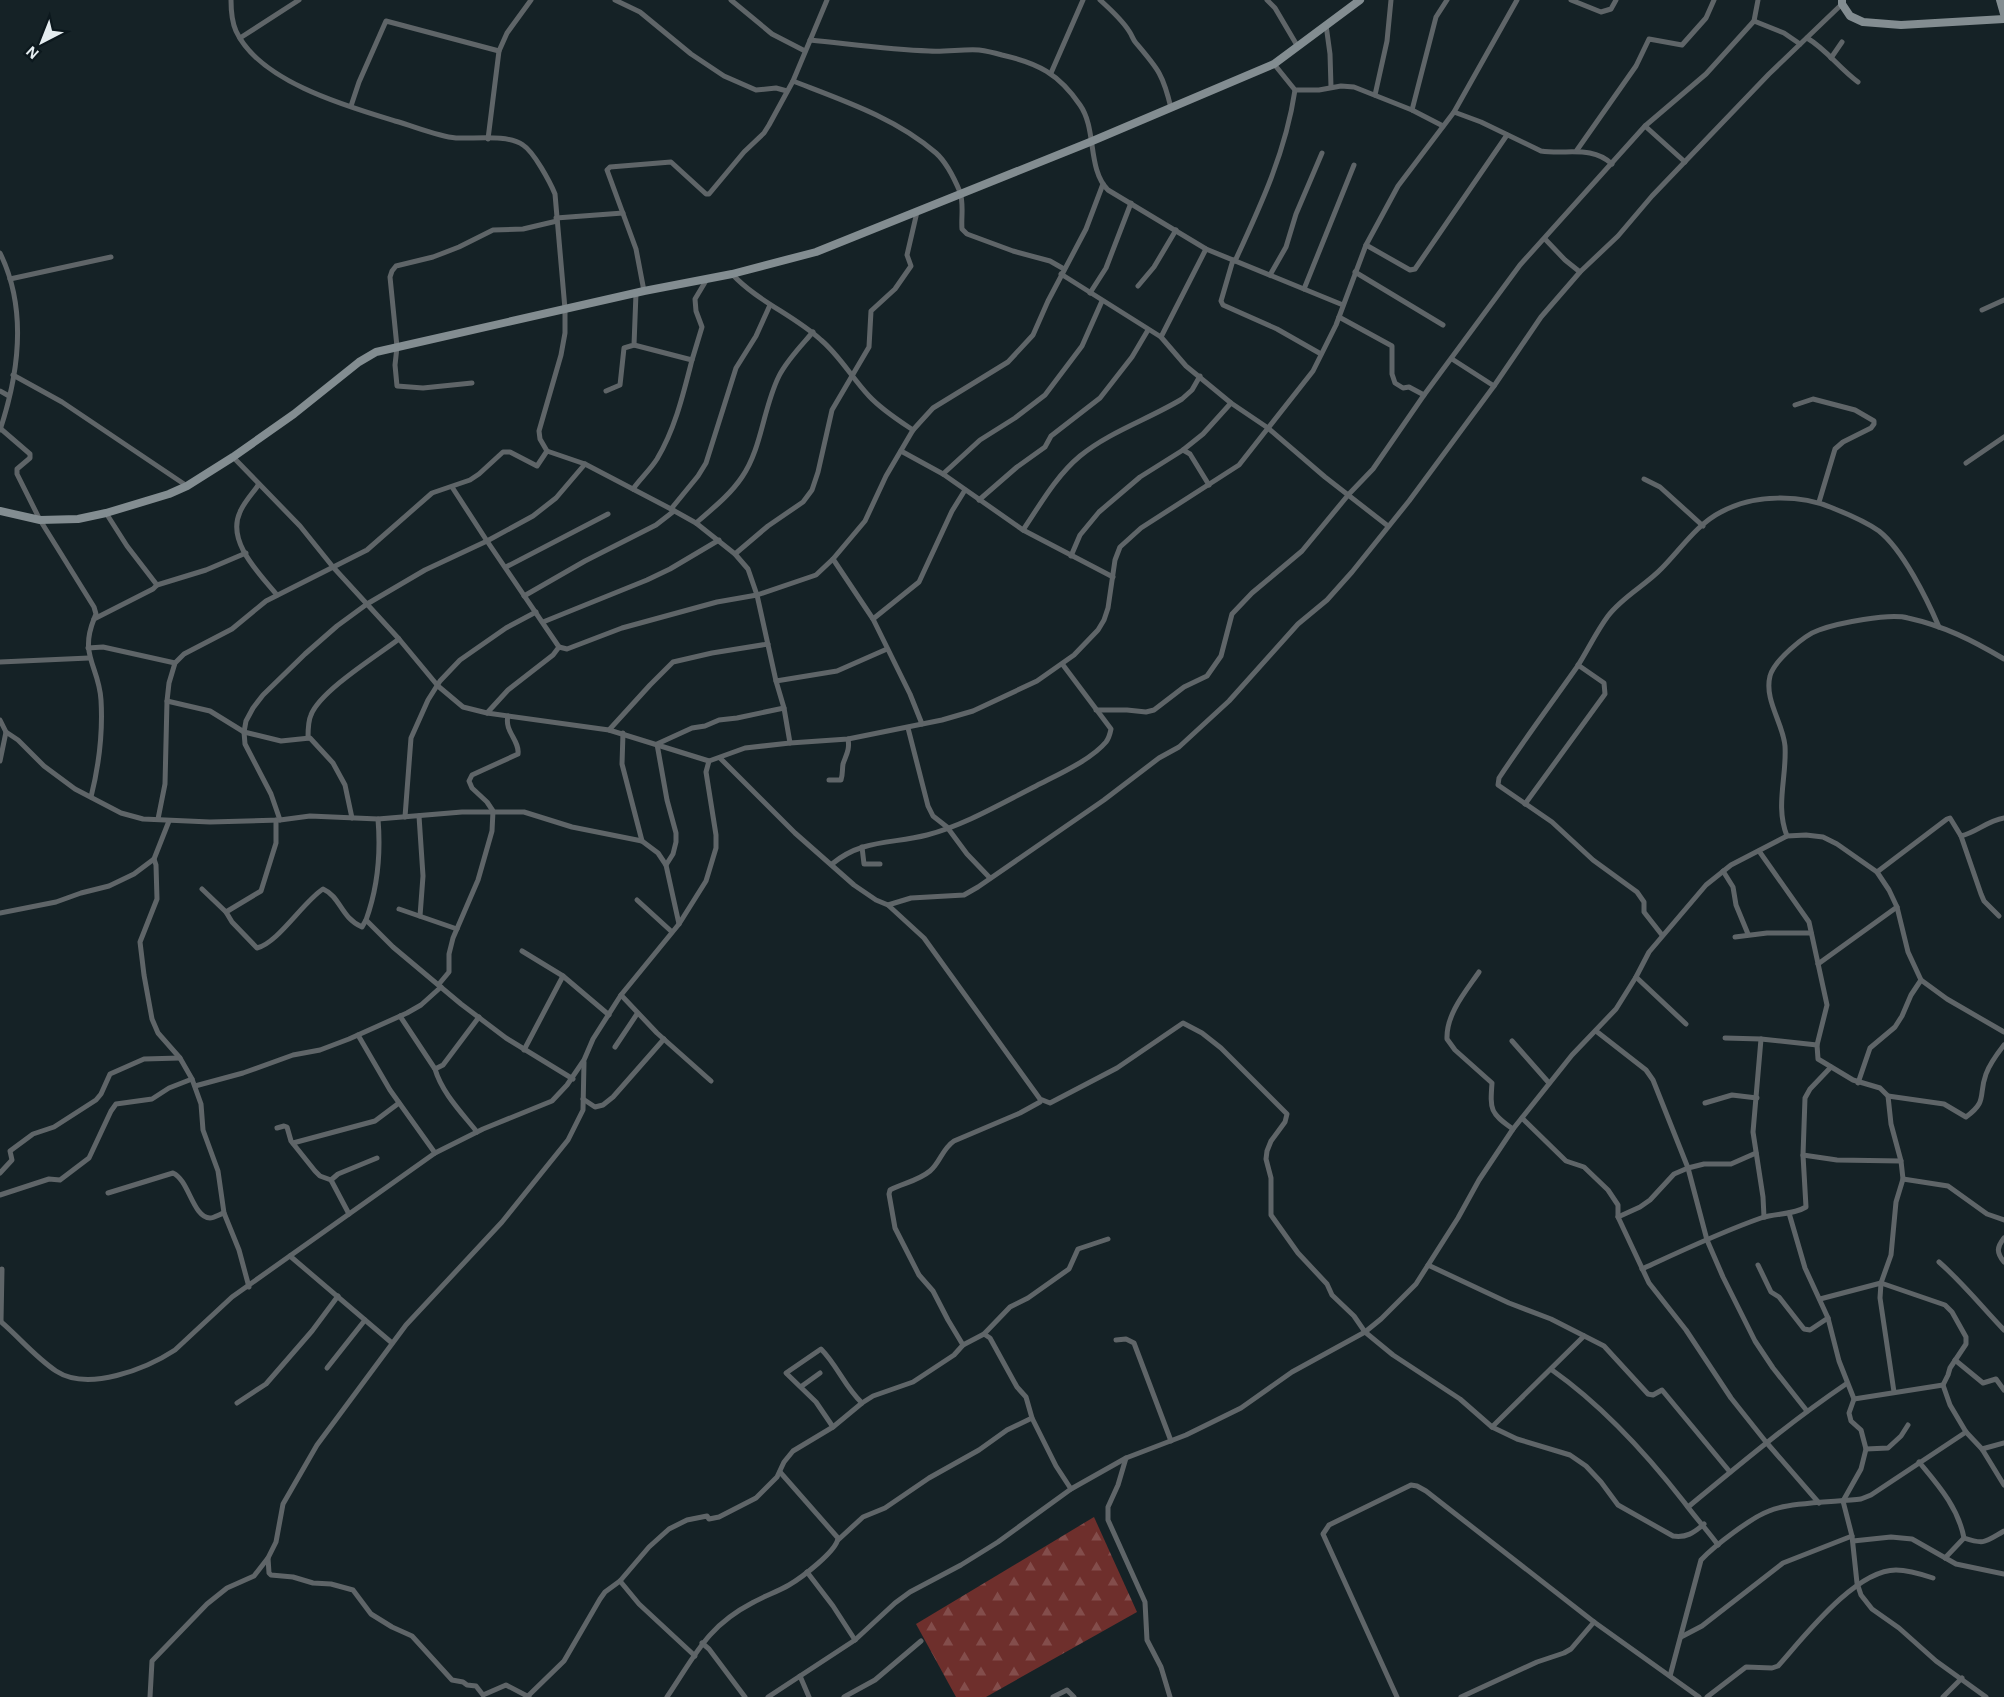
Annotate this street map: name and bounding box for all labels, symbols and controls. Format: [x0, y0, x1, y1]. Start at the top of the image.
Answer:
north arrow [12, 12, 72, 72]
text: N [23, 43, 42, 62]

